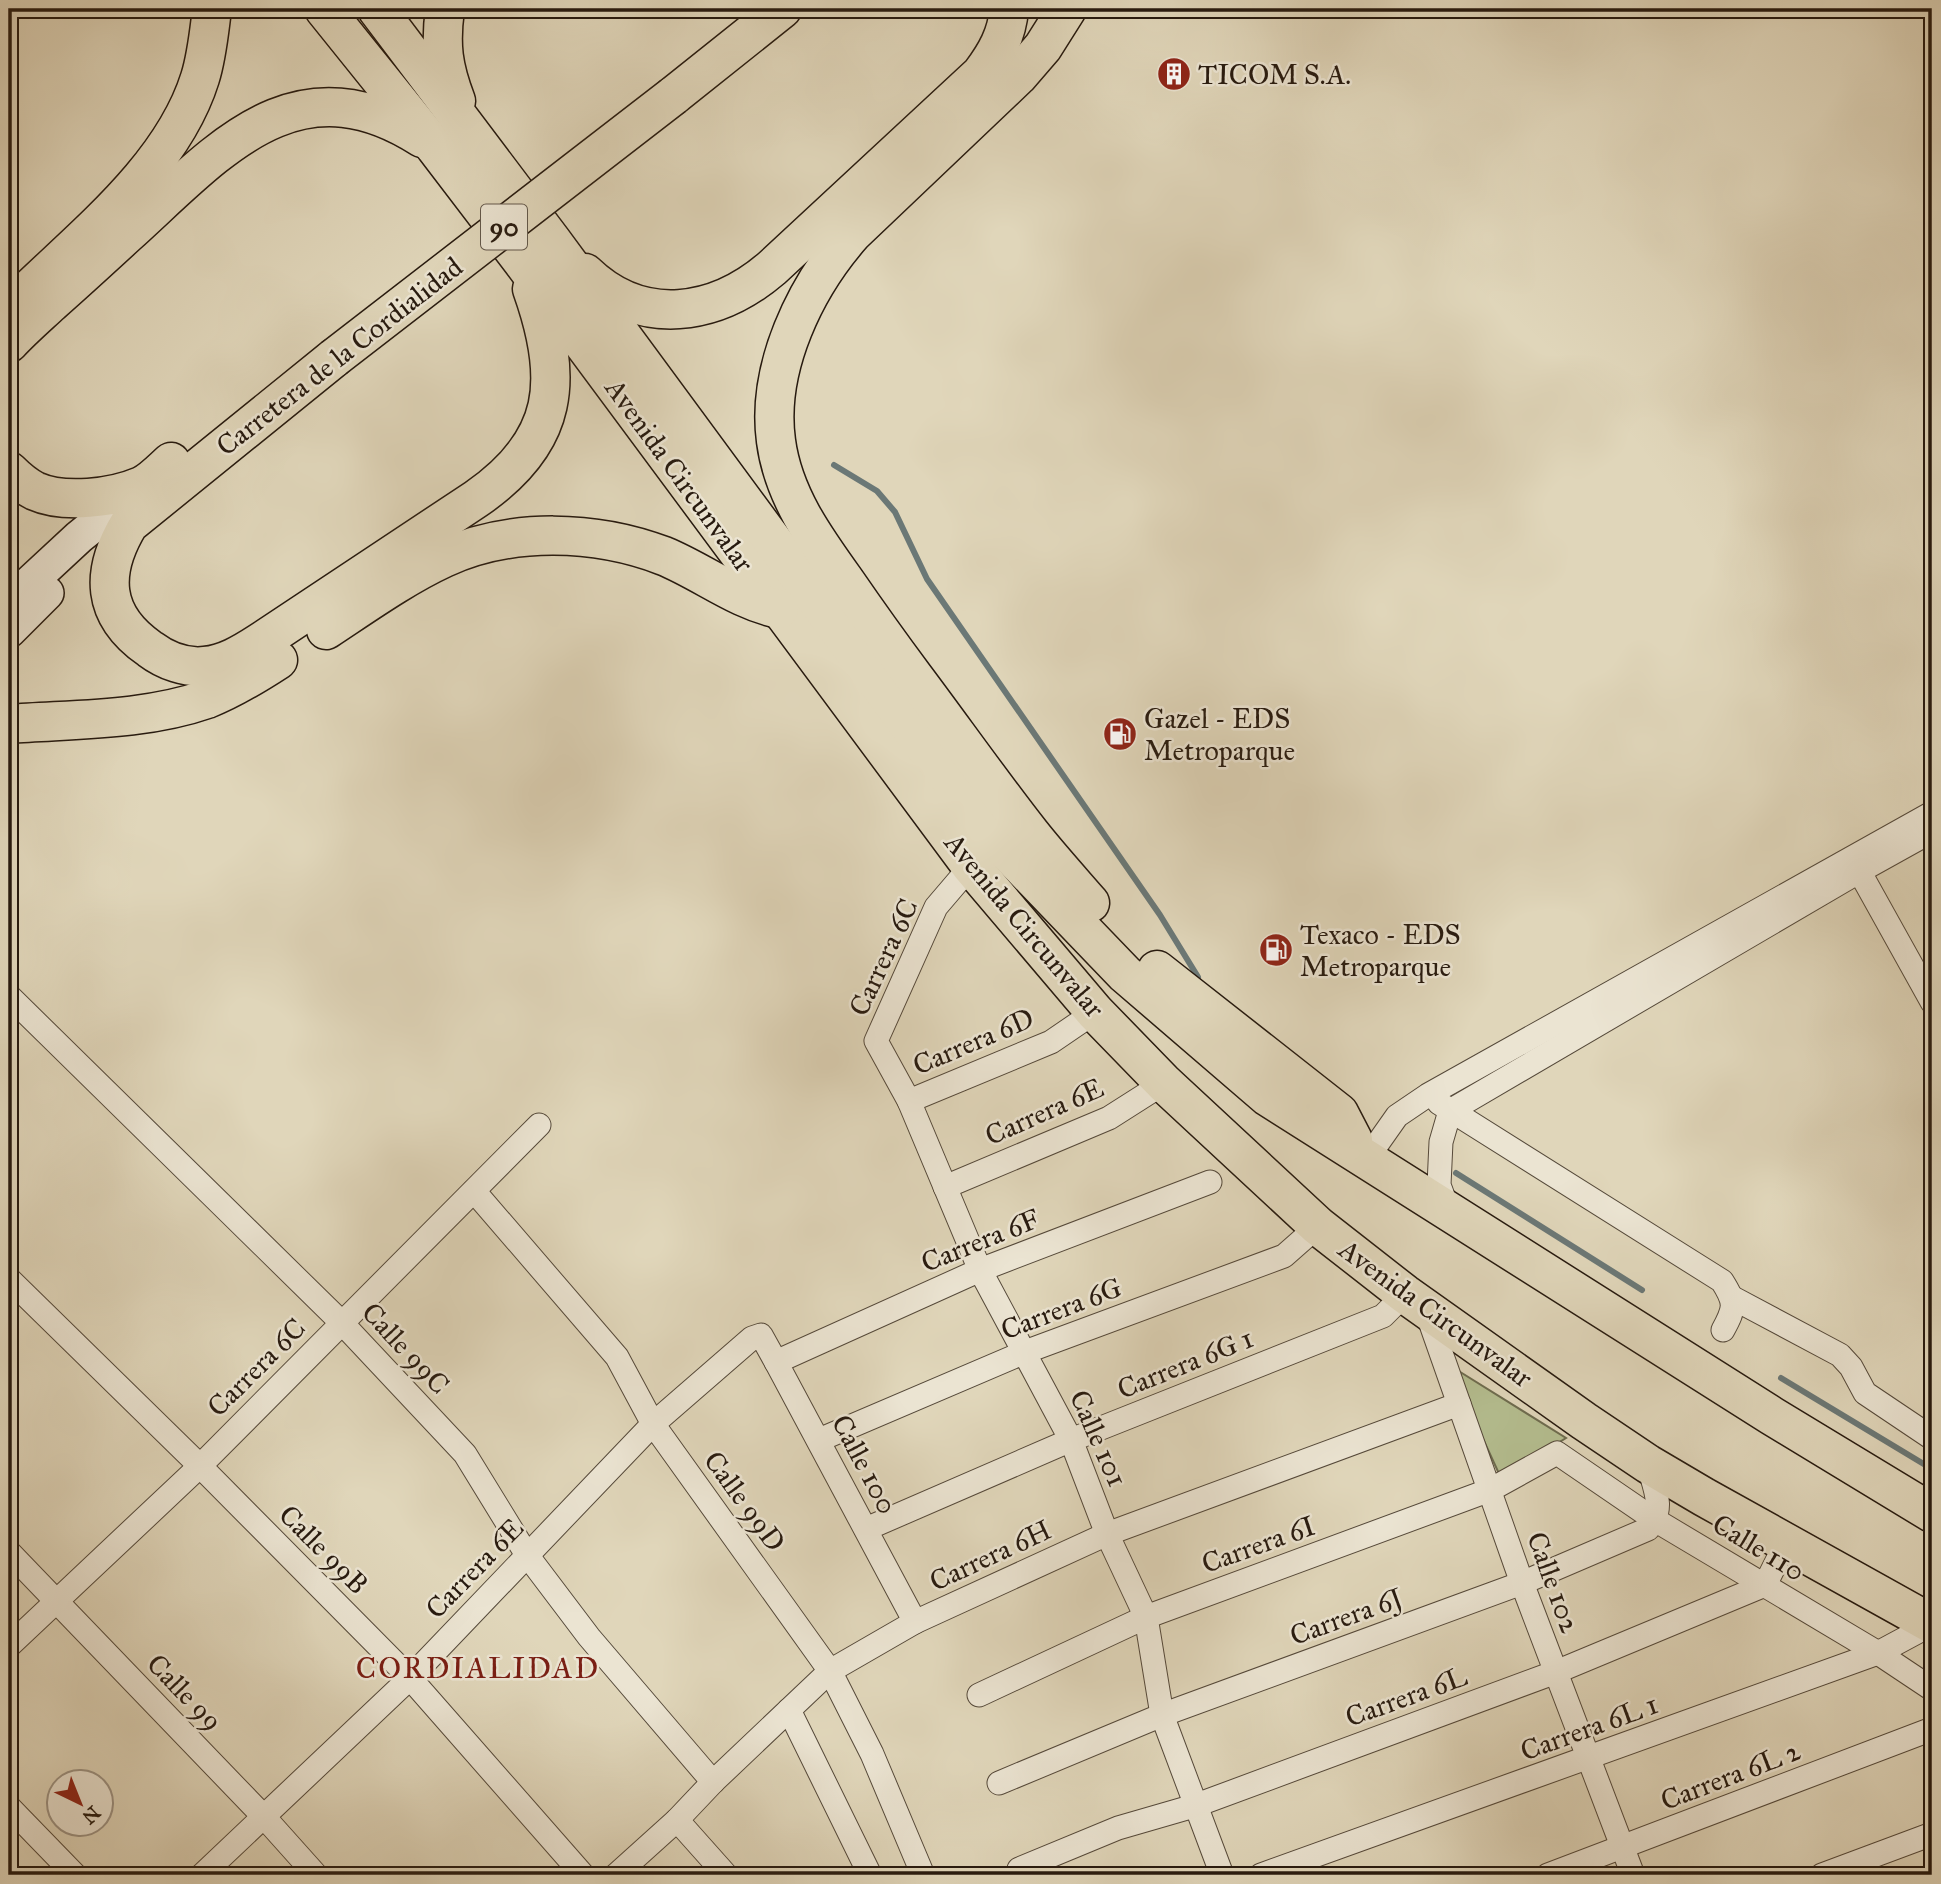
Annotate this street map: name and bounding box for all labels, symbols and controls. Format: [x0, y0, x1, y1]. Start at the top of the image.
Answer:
building icon: TICOM S.A. [1155, 55, 1193, 93]
place label: TICOM S.A. [1198, 57, 1351, 92]
road number: 90 [481, 204, 527, 250]
street label: Carretera de la Cordialidad [209, 249, 469, 463]
street label: Avenida Circunvalar [597, 371, 762, 579]
place label: Gazel - EDS Metroparque [1144, 701, 1295, 768]
fuel station icon: Gazel - EDS Metroparque [1101, 715, 1139, 753]
street label: Avenida Circunvalar [936, 825, 1113, 1025]
street label: Carrera 6C [841, 893, 926, 1021]
place label: Texaco - EDS Metroparque [1300, 917, 1461, 984]
fuel station icon: Texaco - EDS Metroparque [1257, 931, 1295, 969]
street label: Carrera 6D [907, 1000, 1039, 1083]
street label: Carrera 6E [979, 1070, 1109, 1153]
street label: Carrera 6F [916, 1201, 1044, 1280]
street label: Avenida Circunvalar [1331, 1231, 1540, 1396]
street label: Carrera 6G [996, 1269, 1127, 1347]
street label: Calle 99C [354, 1295, 457, 1402]
street label: Carrera 6C [200, 1311, 313, 1424]
street label: Carrera 6G 1 [1112, 1320, 1258, 1407]
street label: Calle 101 [1062, 1385, 1135, 1492]
street label: Calle 100 [824, 1409, 905, 1520]
street label: Calle 99D [696, 1444, 793, 1558]
street label: Calle 99B [272, 1497, 376, 1601]
street label: Calle 110 [1706, 1506, 1811, 1589]
street label: Carrera 6I [1197, 1508, 1320, 1581]
street label: Carrera 6E [418, 1511, 531, 1626]
street label: Carrera 6H [924, 1512, 1057, 1599]
street label: Calle 102 [1519, 1527, 1588, 1638]
street label: Carrera 6J [1285, 1580, 1407, 1653]
street label: Calle 99 [139, 1646, 230, 1738]
district label: CORDIALIDAD [356, 1650, 600, 1686]
street label: Carrera 6L [1341, 1658, 1472, 1735]
street label: Carrera 6L 1 [1516, 1686, 1663, 1769]
street label: Carrera 6L 2 [1655, 1733, 1805, 1818]
north arrow [46, 1769, 116, 1839]
text: N [78, 1801, 105, 1829]

